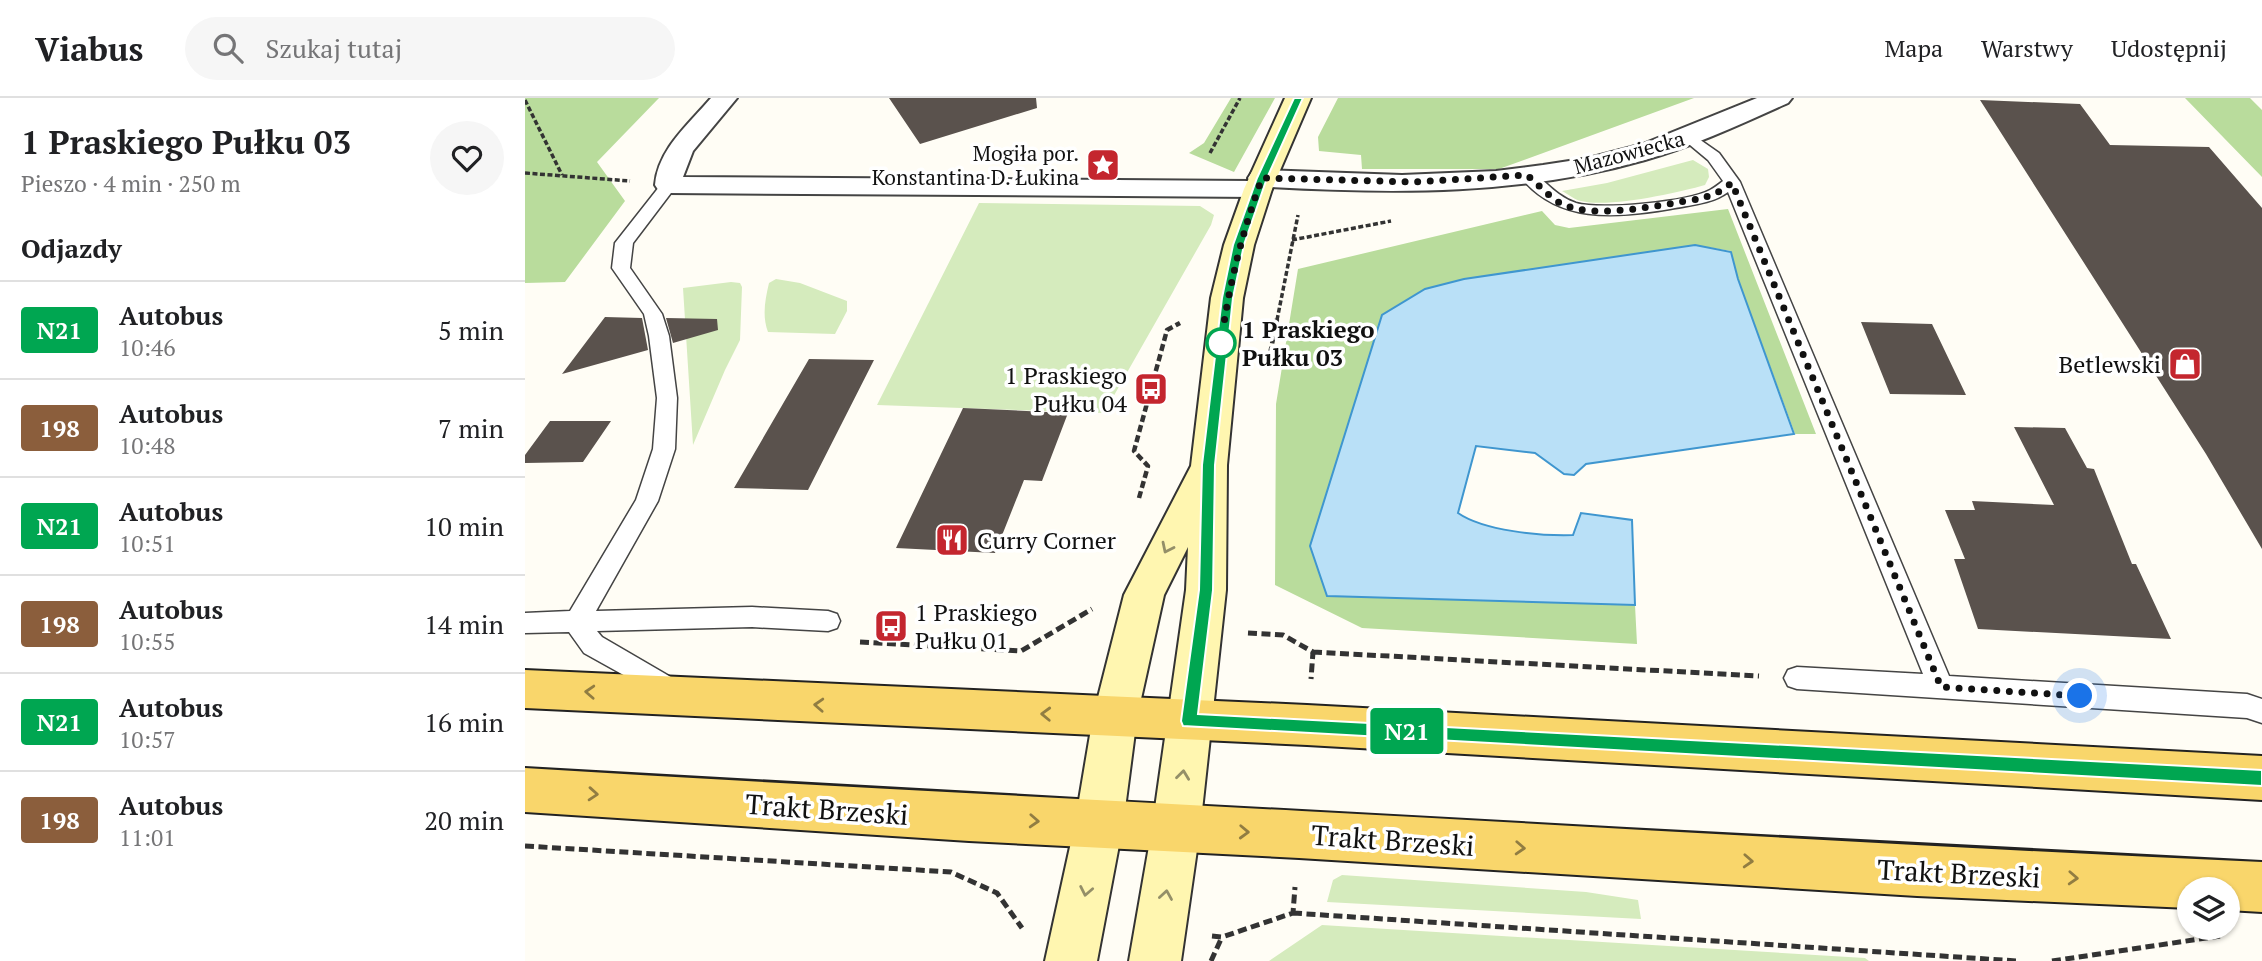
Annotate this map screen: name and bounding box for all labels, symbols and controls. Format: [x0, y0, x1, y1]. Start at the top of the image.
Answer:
search box [185, 17, 675, 80]
text: Viabus [35, 27, 143, 70]
icon: search [209, 29, 247, 67]
text: Szukaj tutaj [265, 31, 402, 65]
text: Mapa [1884, 32, 1943, 64]
text: Warstwy [1981, 32, 2073, 64]
text: Udostępnij [2111, 32, 2227, 64]
text: 1 Praskiego Pułku 03 [21, 120, 351, 163]
button: heart [430, 121, 504, 195]
street label: Mazowiecka [1571, 124, 1688, 180]
place label: Mogiła por. Konstantina D. Łukina [872, 139, 1079, 191]
place icon: Mogiła por. Konstantina D. Łukina [1084, 146, 1122, 184]
text: Pieszo · 4 min · 250 m [21, 168, 241, 199]
text: Odjazdy [21, 231, 122, 265]
text: Autobus [119, 298, 223, 332]
text: 5 min [438, 313, 504, 347]
place label: 1 Praskiego Pułku 03 [1242, 313, 1374, 373]
text: N21 [37, 314, 82, 346]
marker: 1 Praskiego Pułku 03 [1206, 328, 1236, 358]
text: 10:46 [119, 332, 176, 363]
shop icon: Betlewski [2166, 345, 2204, 383]
place label: Betlewski [2059, 348, 2161, 380]
place label: 1 Praskiego Pułku 04 [1005, 359, 1127, 419]
bus stop icon: 1 Praskiego Pułku 04 [1132, 370, 1170, 408]
text: Autobus [119, 396, 223, 430]
text: 7 min [438, 411, 504, 445]
text: 198 [39, 412, 80, 444]
text: 10:48 [119, 430, 176, 461]
text: Autobus [119, 494, 223, 528]
text: 10 min [424, 509, 504, 543]
text: N21 [37, 510, 82, 542]
restaurant icon: Curry Corner [933, 521, 971, 559]
place label: Curry Corner [977, 524, 1117, 556]
text: 10:51 [119, 528, 176, 559]
one-way arrow [1162, 541, 1176, 553]
text: Autobus [119, 592, 223, 626]
place label: 1 Praskiego Pułku 01 [915, 596, 1037, 656]
text: 14 min [424, 607, 504, 641]
bus stop icon: 1 Praskiego Pułku 01 [872, 607, 910, 645]
text: 198 [39, 608, 80, 640]
text: 10:55 [119, 626, 176, 657]
your location [2062, 678, 2097, 713]
one-way arrow [584, 684, 595, 699]
text: Autobus [119, 690, 223, 724]
one-way arrow [813, 697, 824, 712]
text: 16 min [424, 705, 504, 739]
text: N21 [37, 706, 82, 738]
one-way arrow [1041, 707, 1052, 722]
line badge: N21 [1367, 708, 1447, 754]
text: N21 [1384, 715, 1430, 747]
text: 10:57 [119, 724, 176, 755]
one-way arrow [1175, 769, 1190, 780]
street label: Trakt Brzeski [744, 785, 910, 833]
one-way arrow [588, 786, 599, 801]
text: Autobus [119, 788, 223, 822]
text: 20 min [424, 803, 504, 837]
text: 198 [39, 804, 80, 836]
one-way arrow [1029, 814, 1040, 829]
street label: Trakt Brzeski [1310, 816, 1476, 864]
text: 11:01 [119, 822, 176, 853]
one-way arrow [1239, 824, 1250, 839]
one-way arrow [1515, 840, 1526, 855]
street label: Trakt Brzeski [1876, 850, 2042, 896]
one-way arrow [1742, 853, 1753, 868]
one-way arrow [2067, 871, 2078, 886]
map controls [2177, 877, 2240, 940]
button: layers [2177, 877, 2240, 940]
one-way arrow [1079, 885, 1094, 897]
one-way arrow [1158, 889, 1173, 901]

